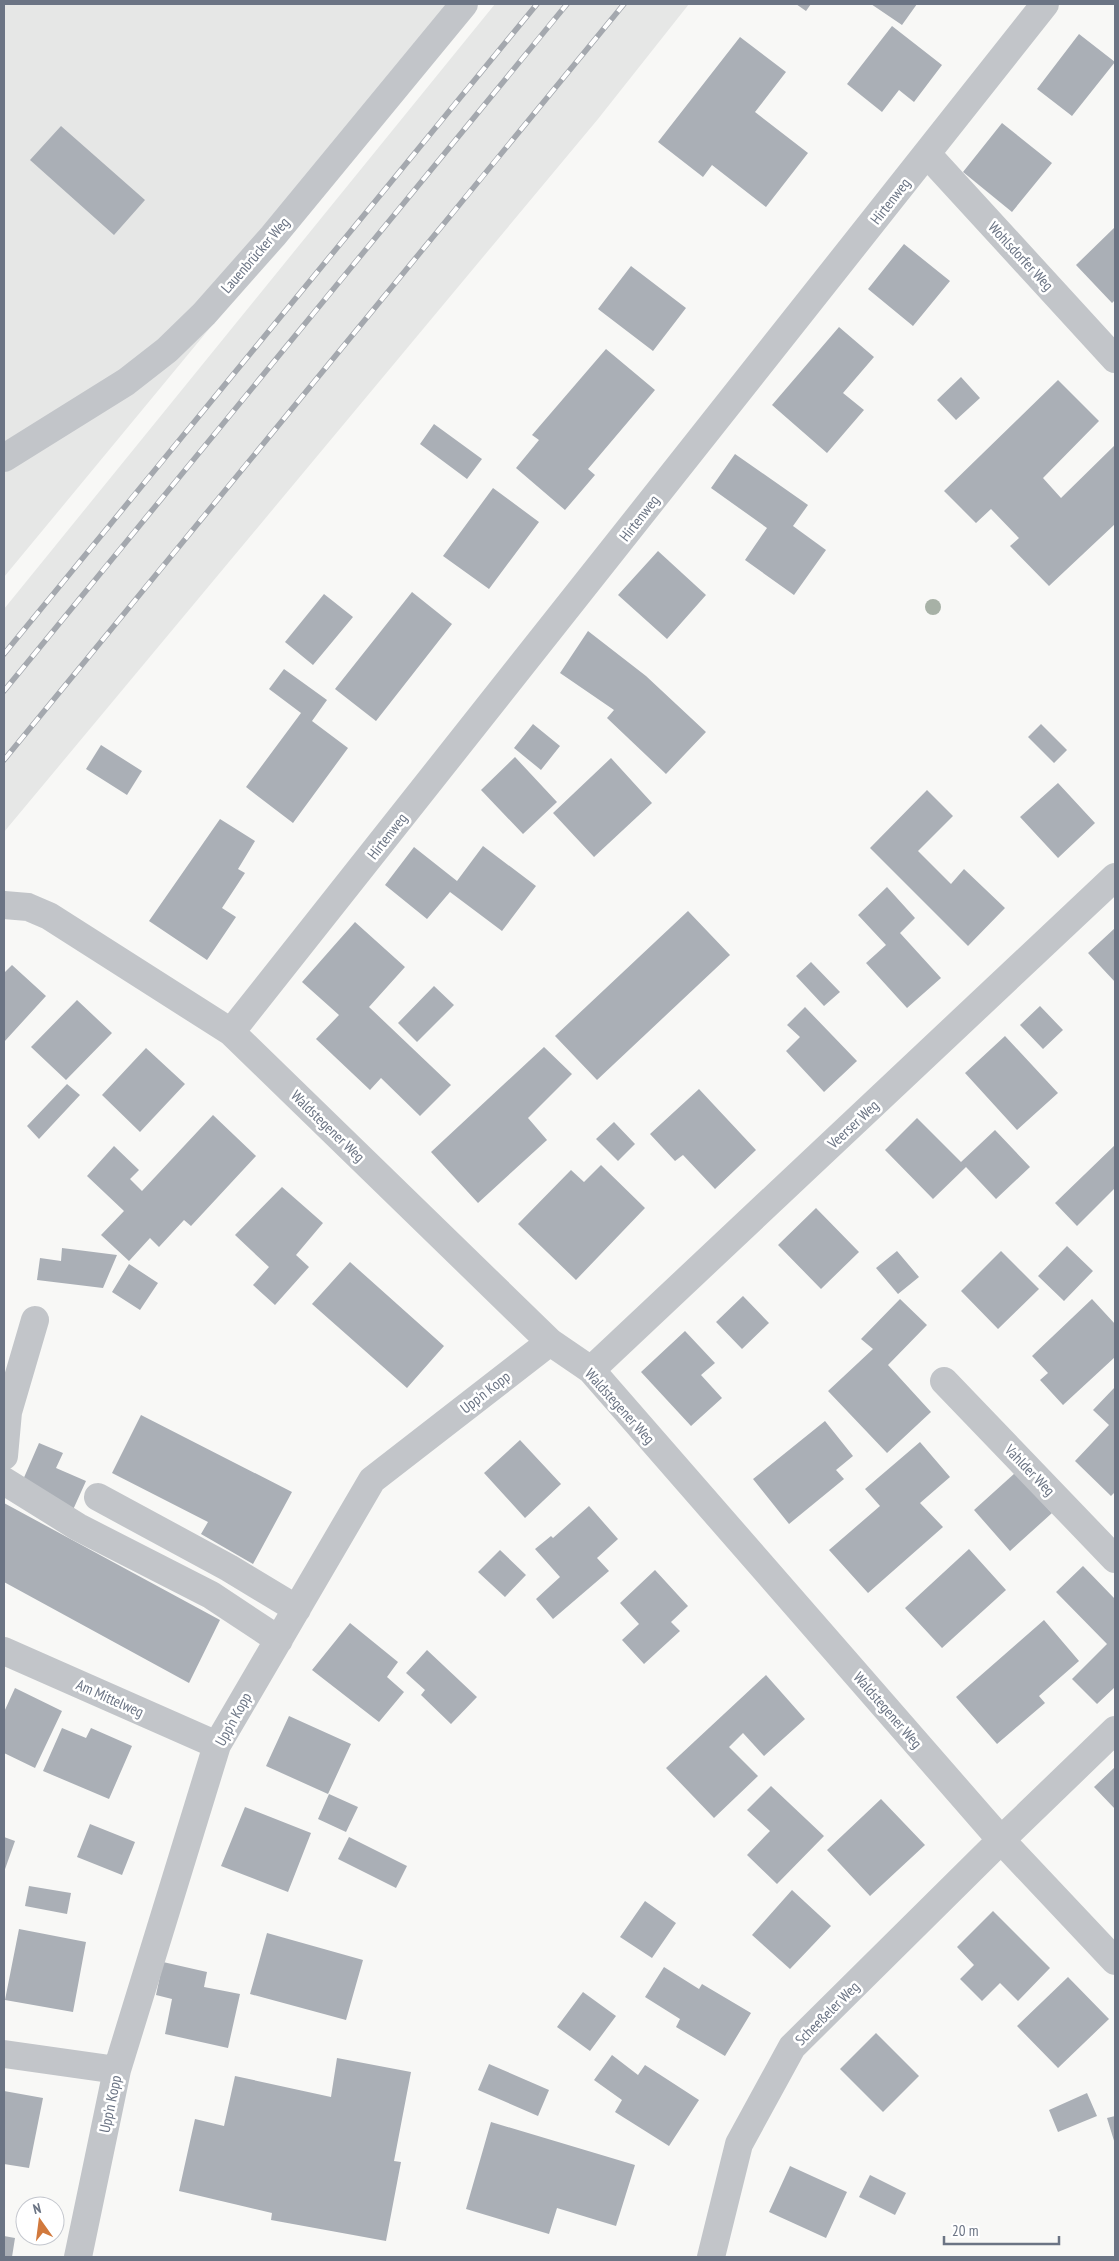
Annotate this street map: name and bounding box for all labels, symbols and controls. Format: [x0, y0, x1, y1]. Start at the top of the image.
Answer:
street label: Hirtenweg [866, 174, 914, 228]
street label: Lauenbrücker Weg [217, 213, 293, 297]
street label: Wohlsdorfer Weg [984, 218, 1058, 294]
street label: Hirtenweg [615, 491, 663, 545]
street label: Hirtenweg [363, 809, 411, 863]
street label: Waldstegener Weg [287, 1086, 369, 1166]
street label: Veerser Weg [823, 1096, 883, 1153]
street label: Waldstegener Weg [581, 1364, 659, 1448]
street label: Upp'n Kopp [456, 1367, 514, 1417]
street label: Vahlder Weg [1000, 1440, 1059, 1500]
street label: Waldstegener Weg [850, 1668, 926, 1752]
street label: Am Mittelweg [73, 1675, 147, 1721]
street label: Upp'n Kopp [211, 1689, 255, 1749]
street label: Scheeßeler Weg [791, 1977, 863, 2049]
street label: Upp'n Kopp [95, 2074, 125, 2134]
north arrow [15, 2196, 65, 2246]
text: N [31, 2199, 43, 2218]
scale bar [944, 2214, 1059, 2246]
text: 20 m [952, 2221, 978, 2240]

